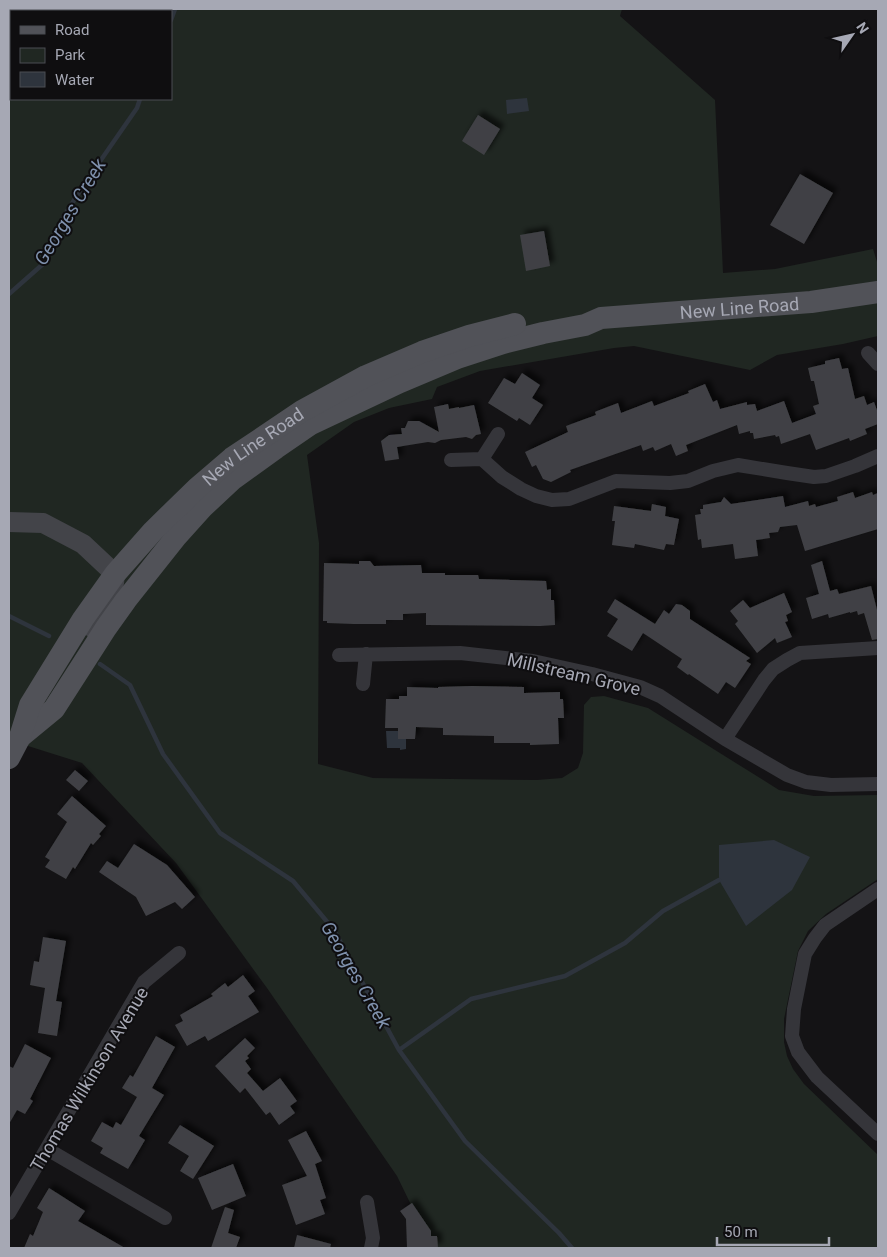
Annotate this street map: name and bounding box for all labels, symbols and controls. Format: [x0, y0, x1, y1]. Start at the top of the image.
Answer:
legend [10, 10, 172, 100]
north arrow [827, 10, 877, 60]
text: N [853, 19, 872, 36]
text: Road [55, 21, 89, 39]
text: Park [55, 46, 86, 64]
text: Water [55, 71, 94, 89]
water label: Georges Creek [29, 154, 111, 269]
street label: New Line Road [679, 292, 800, 322]
street label: New Line Road [198, 403, 307, 490]
street label: Millstream Grove [505, 648, 643, 700]
water label: Georges Creek [316, 917, 396, 1033]
street label: Thomas Wilkinson Avenue [26, 983, 152, 1175]
scale bar [717, 1214, 830, 1246]
text: 50 m [724, 1223, 758, 1241]

